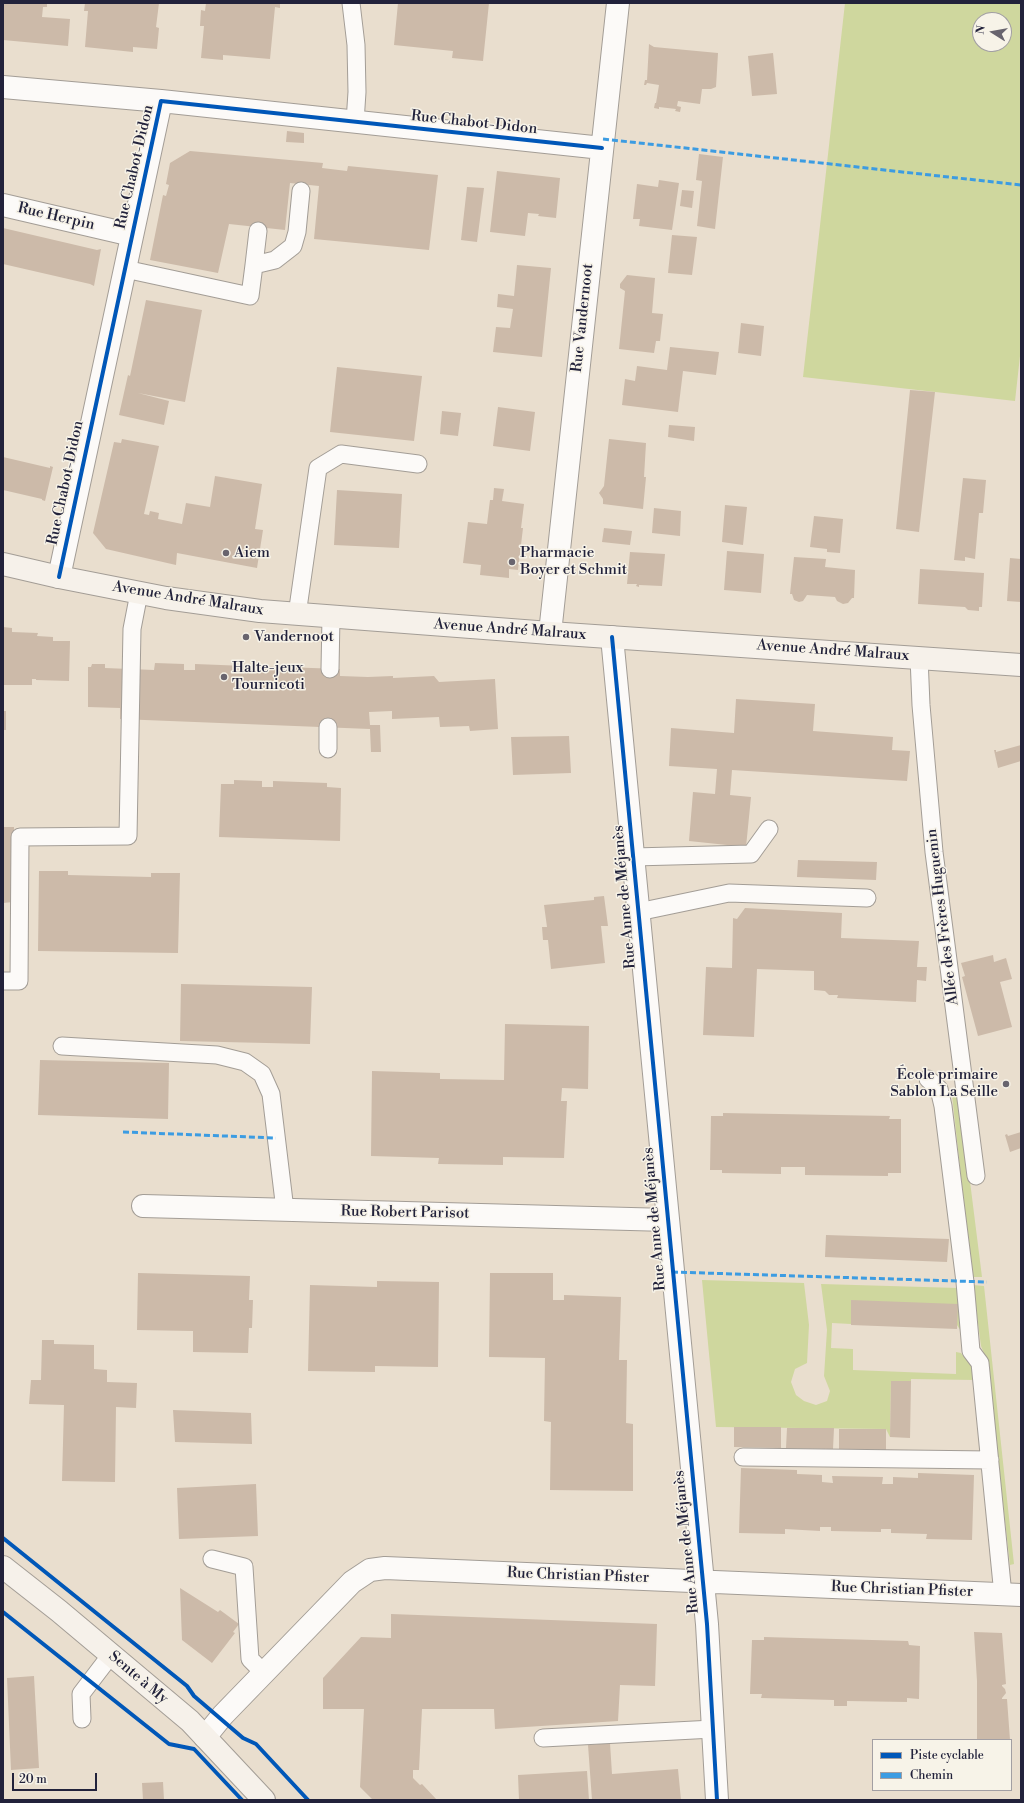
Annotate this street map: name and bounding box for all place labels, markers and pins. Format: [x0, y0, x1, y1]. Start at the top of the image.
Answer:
place label: Aiem [234, 544, 270, 562]
place label: Pharmacie Boyer et Schmit [520, 544, 627, 579]
marker: Aiem [221, 548, 231, 558]
marker: Pharmacie Boyer et Schmit [507, 557, 517, 567]
place label: Vandernoot [254, 628, 334, 646]
marker: Vandernoot [241, 632, 251, 642]
place label: Halte-jeux Tournicoti [232, 659, 305, 694]
marker: Halte-jeux Tournicoti [219, 672, 229, 682]
place label: École primaire Sablon La Seille [890, 1066, 998, 1101]
marker: École primaire Sablon La Seille [1001, 1079, 1011, 1089]

